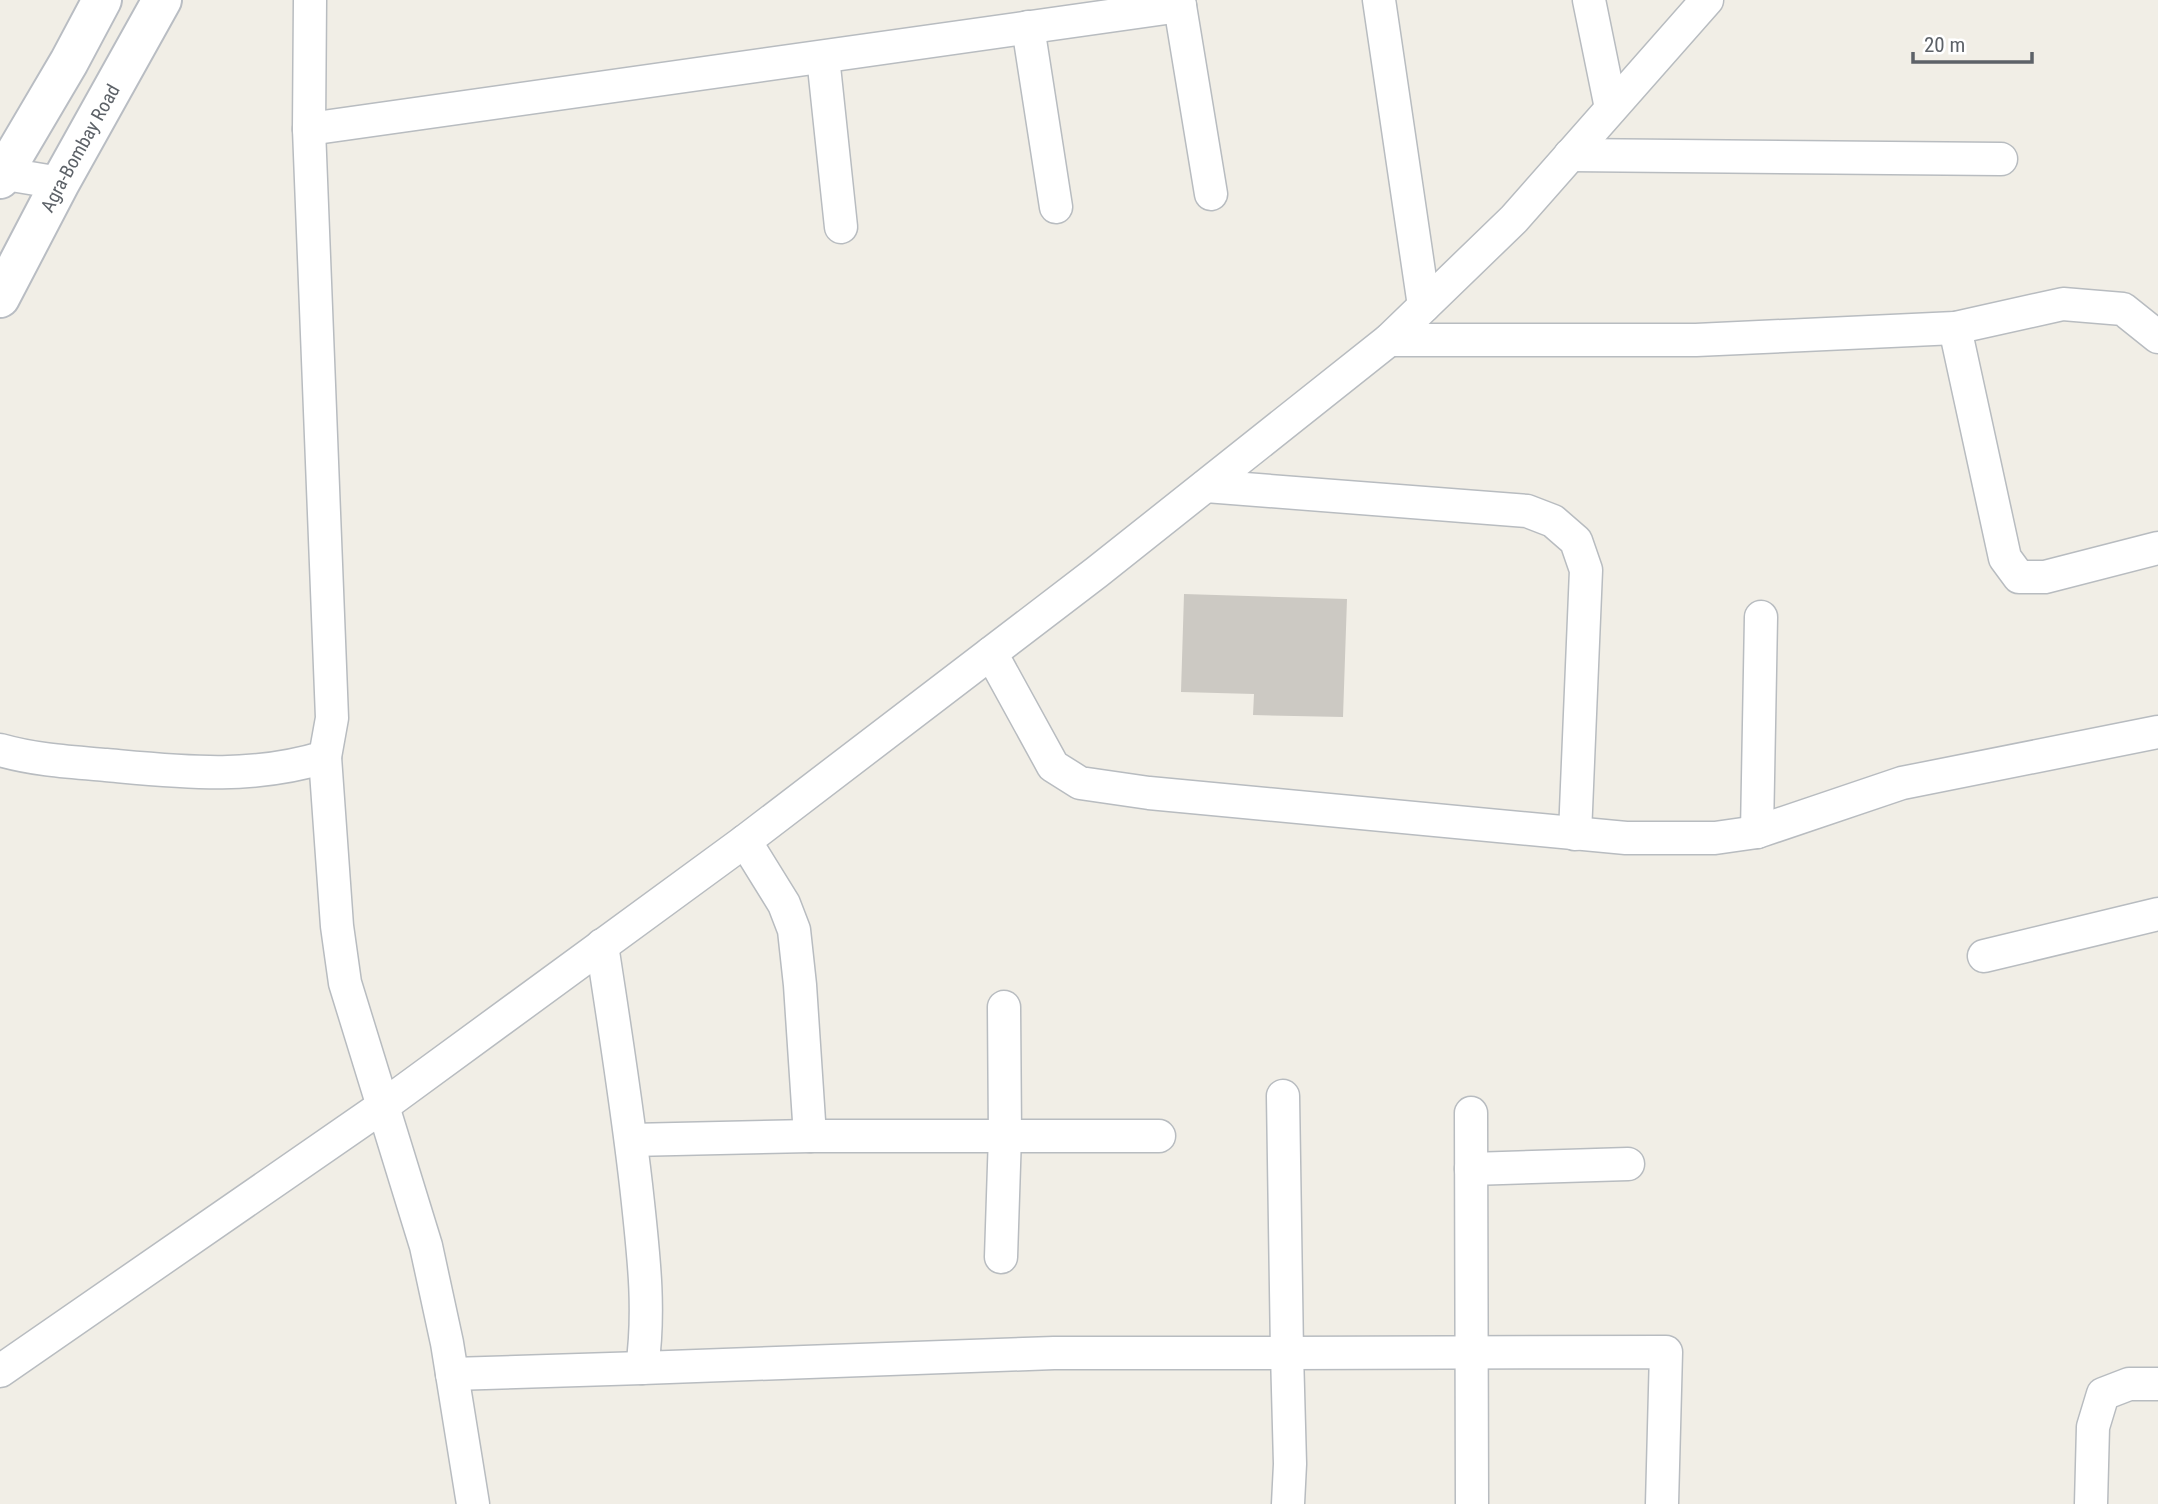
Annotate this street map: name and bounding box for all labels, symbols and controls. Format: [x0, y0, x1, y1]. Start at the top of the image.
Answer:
scale bar [1913, 21, 2032, 65]
text: 20 m [1924, 33, 1965, 57]
street label: Agra-Bombay Road [35, 80, 124, 216]

